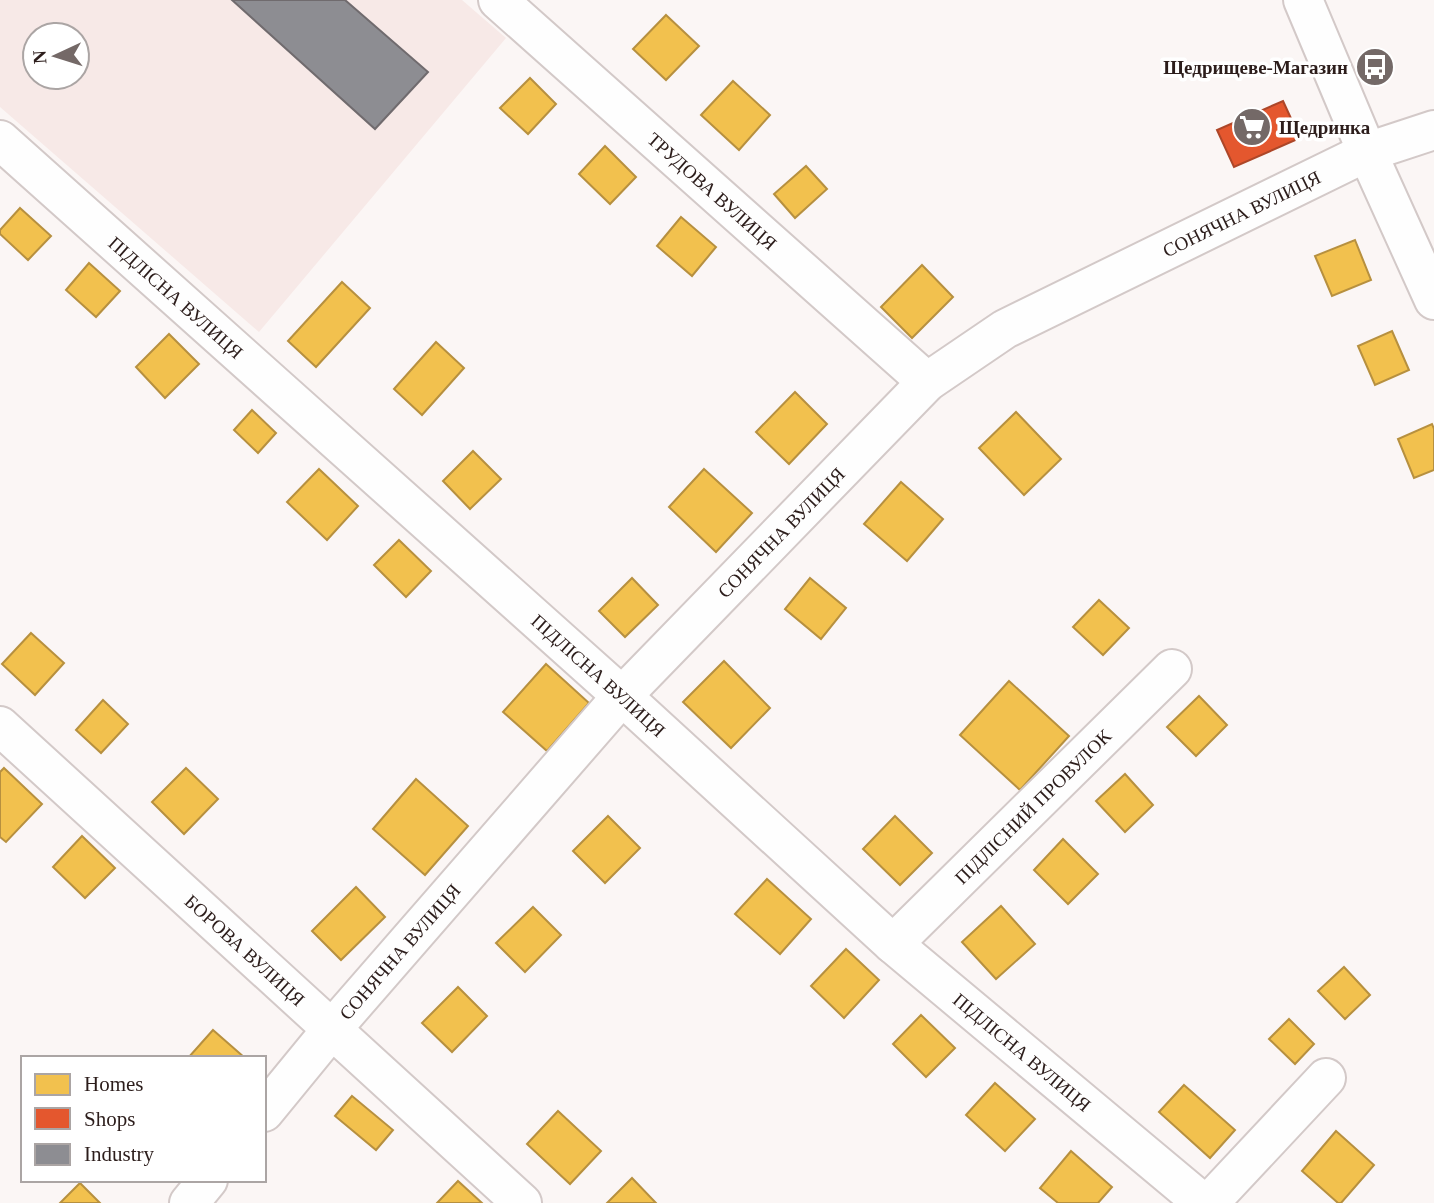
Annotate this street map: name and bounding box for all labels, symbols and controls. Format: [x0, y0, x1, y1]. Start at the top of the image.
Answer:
north arrow [21, 21, 91, 91]
bus stop icon: Щедрищеве-Магазин [1354, 46, 1396, 88]
text: N [29, 49, 50, 65]
place label: Щедрищеве-Магазин [1163, 57, 1348, 78]
supermarket icon: Щедринка [1231, 106, 1273, 148]
place label: Щедринка [1279, 117, 1371, 138]
street label: ТРУДОВА ВУЛИЦЯ [644, 128, 781, 254]
street label: СОНЯЧНА ВУЛИЦЯ [1159, 166, 1324, 261]
street label: ПІДЛІСНА ВУЛИЦЯ [105, 232, 248, 363]
street label: СОНЯЧНА ВУЛИЦЯ [713, 463, 849, 602]
street label: ПІДЛІСНА ВУЛИЦЯ [527, 610, 670, 741]
street label: ПІДЛІСНИЙ ПРОВУЛОК [950, 725, 1115, 888]
street label: СОНЯЧНА ВУЛИЦЯ [335, 879, 464, 1024]
street label: БОРОВА ВУЛИЦЯ [181, 890, 309, 1010]
street label: ПІДЛІСНА ВУЛИЦЯ [949, 989, 1095, 1116]
legend [21, 1056, 266, 1182]
text: Homes [84, 1072, 144, 1096]
text: Shops [84, 1107, 135, 1131]
text: Industry [84, 1142, 154, 1166]

